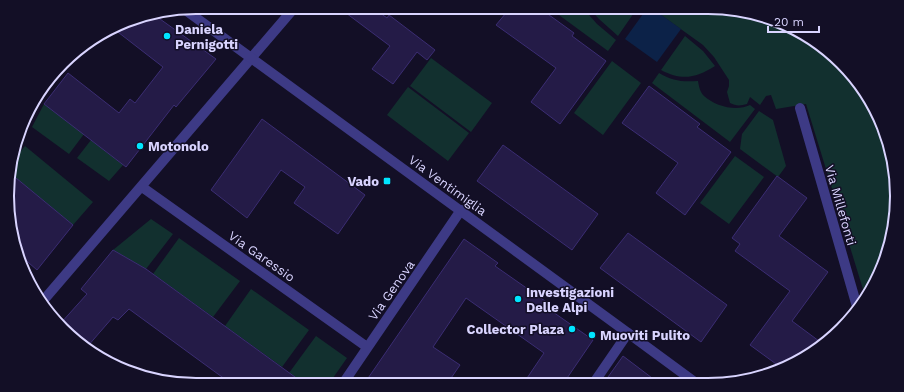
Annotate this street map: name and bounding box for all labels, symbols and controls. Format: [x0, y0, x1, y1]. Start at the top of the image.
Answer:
scale bar [768, 8, 819, 34]
text: 20 m [774, 15, 804, 29]
place label: Daniela Pernigotti [175, 22, 238, 52]
marker: Daniela Pernigotti [162, 31, 172, 41]
place label: Motonolo [148, 139, 209, 154]
marker: Motonolo [135, 141, 145, 151]
street label: Via Ventimiglia [406, 152, 490, 219]
street label: Via Millefonti [822, 163, 859, 247]
place label: Vado [347, 174, 379, 189]
marker: Vado [382, 176, 392, 186]
street label: Via Garessio [226, 228, 298, 285]
street label: Via Genova [365, 257, 418, 323]
place label: Investigazioni Delle Alpi [526, 285, 614, 315]
marker: Investigazioni Delle Alpi [513, 294, 523, 304]
place label: Collector Plaza [467, 322, 564, 337]
marker: Collector Plaza [567, 324, 577, 334]
place label: Muoviti Pulito [600, 328, 690, 343]
marker: Muoviti Pulito [587, 330, 597, 340]

